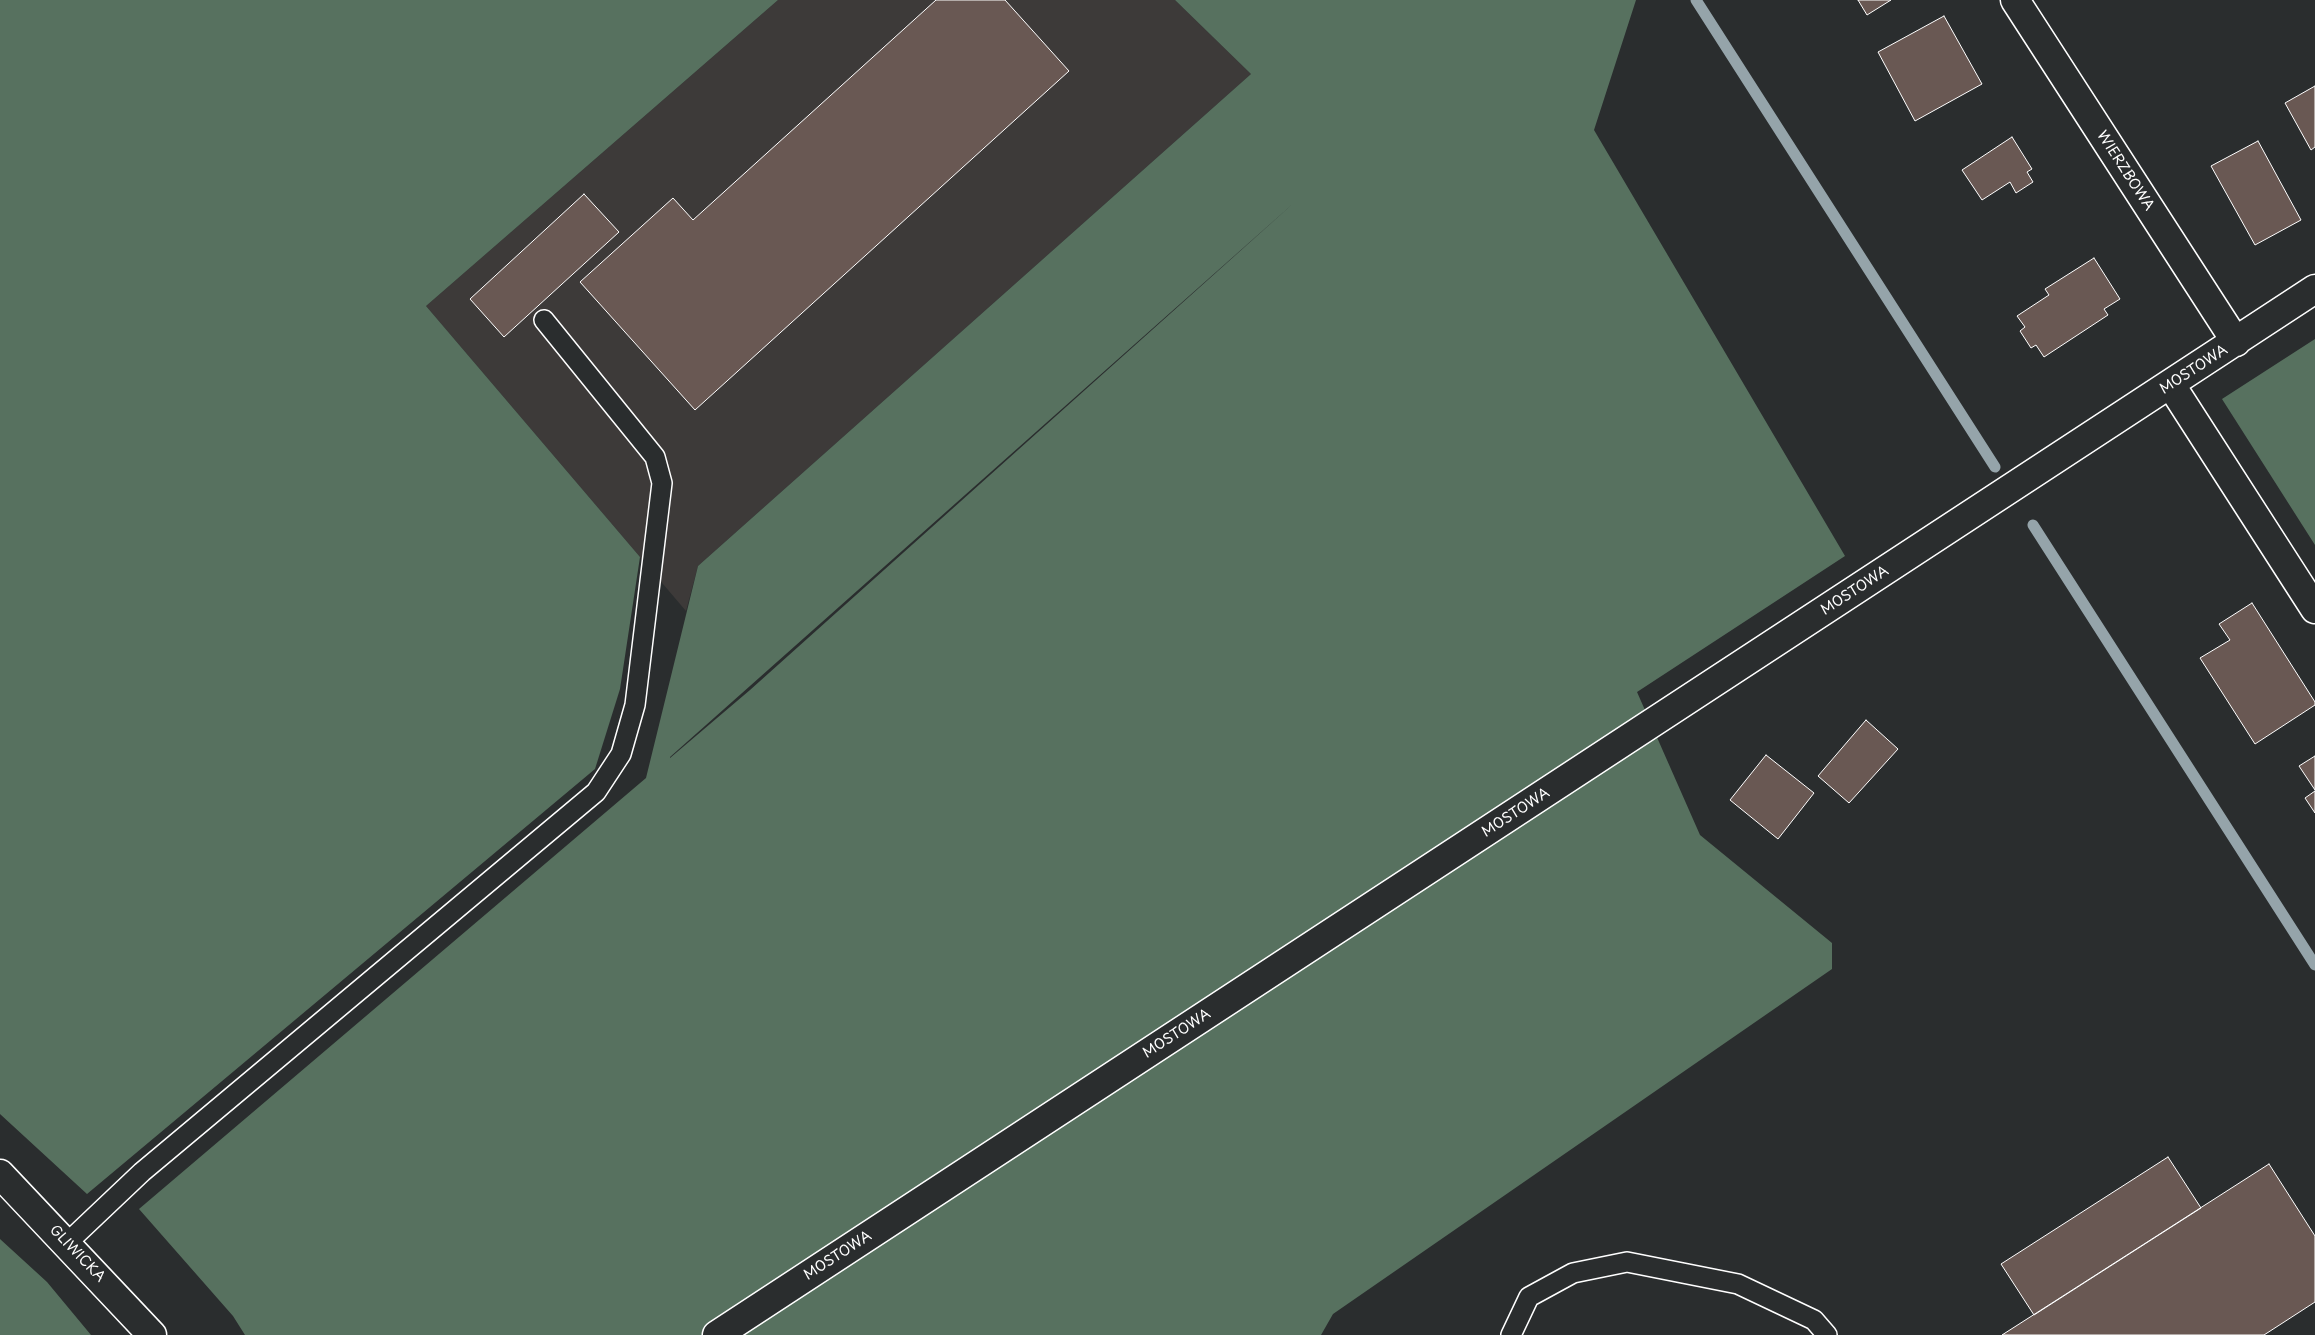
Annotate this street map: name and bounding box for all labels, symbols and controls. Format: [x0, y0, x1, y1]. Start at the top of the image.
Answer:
street label: WIERZBOWA [2093, 128, 2157, 214]
street label: MOSTOWA [2157, 342, 2231, 398]
street label: MOSTOWA [1818, 563, 1892, 619]
street label: MOSTOWA [1479, 785, 1553, 841]
street label: MOSTOWA [1140, 1006, 1214, 1062]
street label: GLIWICKA [46, 1222, 108, 1286]
street label: MOSTOWA [801, 1228, 875, 1284]

